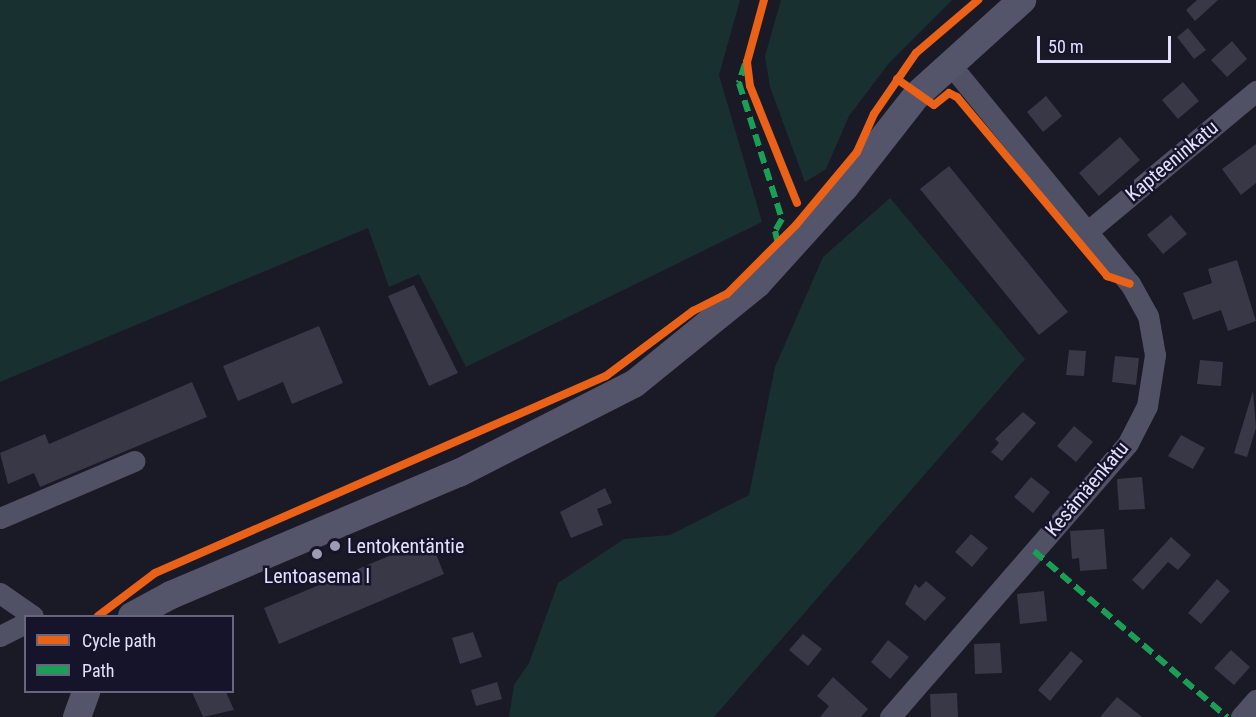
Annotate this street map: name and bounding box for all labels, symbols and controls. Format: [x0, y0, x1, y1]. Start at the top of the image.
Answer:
scale bar [1040, 24, 1174, 62]
text: 50 m [1048, 36, 1083, 57]
street label: Kapteeninkatu [1121, 115, 1223, 207]
street label: Kesämäenkatu [1040, 437, 1134, 541]
place label: Lentokentäntie [347, 534, 464, 558]
marker: Lentokentäntie [328, 539, 342, 553]
marker: Lentoasema I [310, 547, 324, 561]
place label: Lentoasema I [264, 564, 370, 588]
legend [24, 615, 234, 693]
text: Cycle path [82, 630, 156, 651]
text: Path [82, 660, 115, 681]

